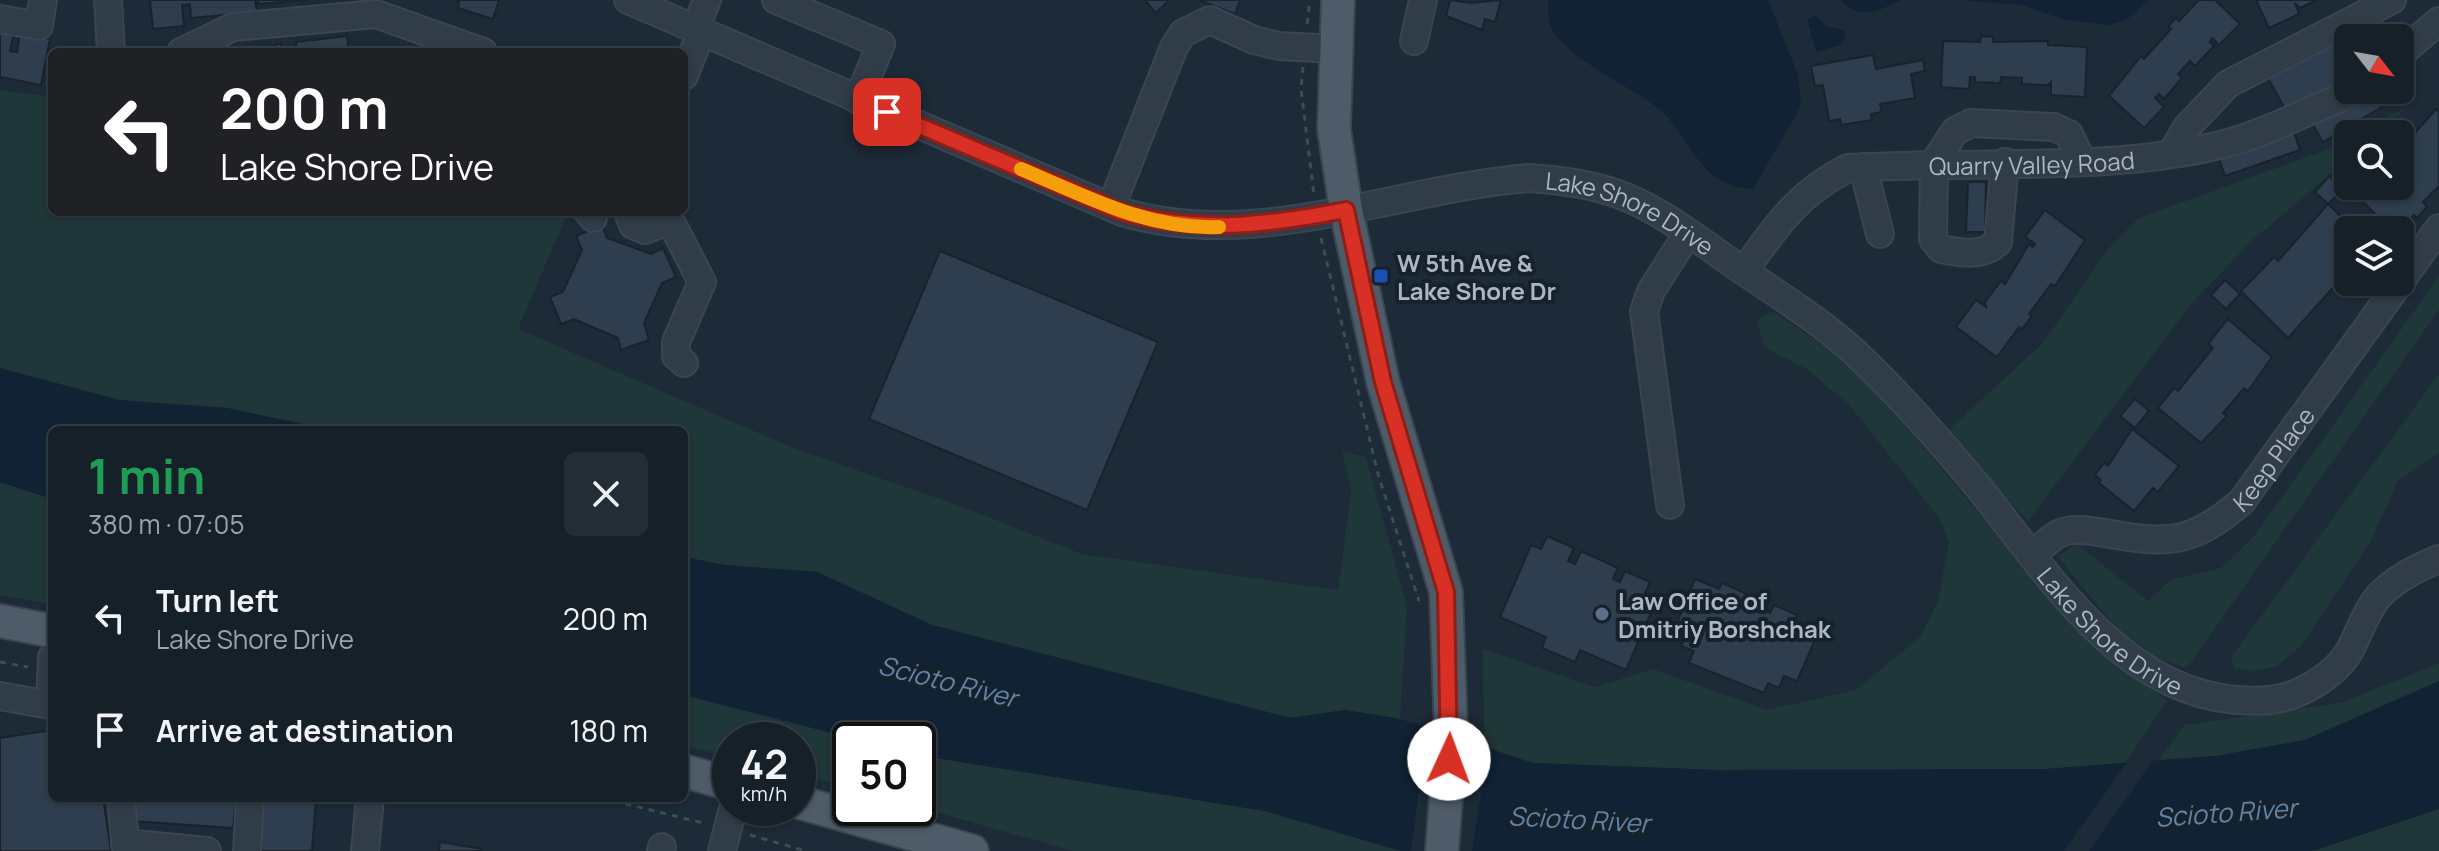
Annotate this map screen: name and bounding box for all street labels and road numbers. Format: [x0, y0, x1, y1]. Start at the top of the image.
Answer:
street label: Quarry Valley Road [1929, 142, 2136, 182]
street label: Lake Shore Drive [1544, 163, 1721, 262]
street label: Keep Place [2225, 400, 2321, 518]
street label: Lake Shore Drive [2031, 560, 2188, 702]

